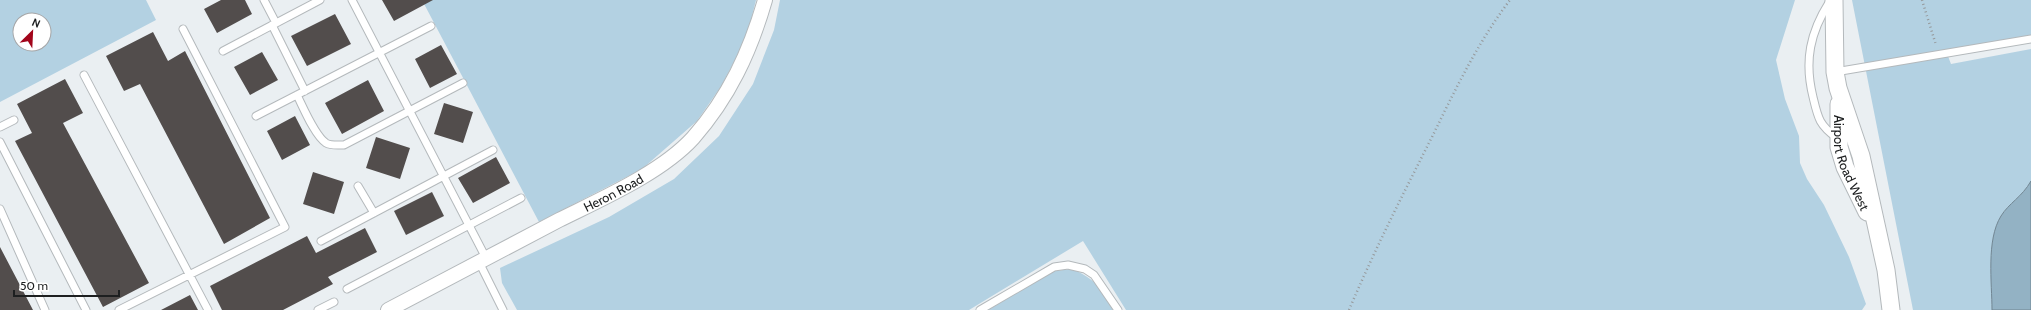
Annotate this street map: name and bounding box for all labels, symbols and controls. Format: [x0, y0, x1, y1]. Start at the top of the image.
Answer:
north arrow [12, 12, 52, 52]
text: N [30, 15, 42, 31]
street label: Airport Road West [1831, 115, 1873, 213]
street label: Heron Road [581, 170, 646, 215]
scale bar [14, 272, 119, 298]
text: 50 m [20, 278, 48, 293]

